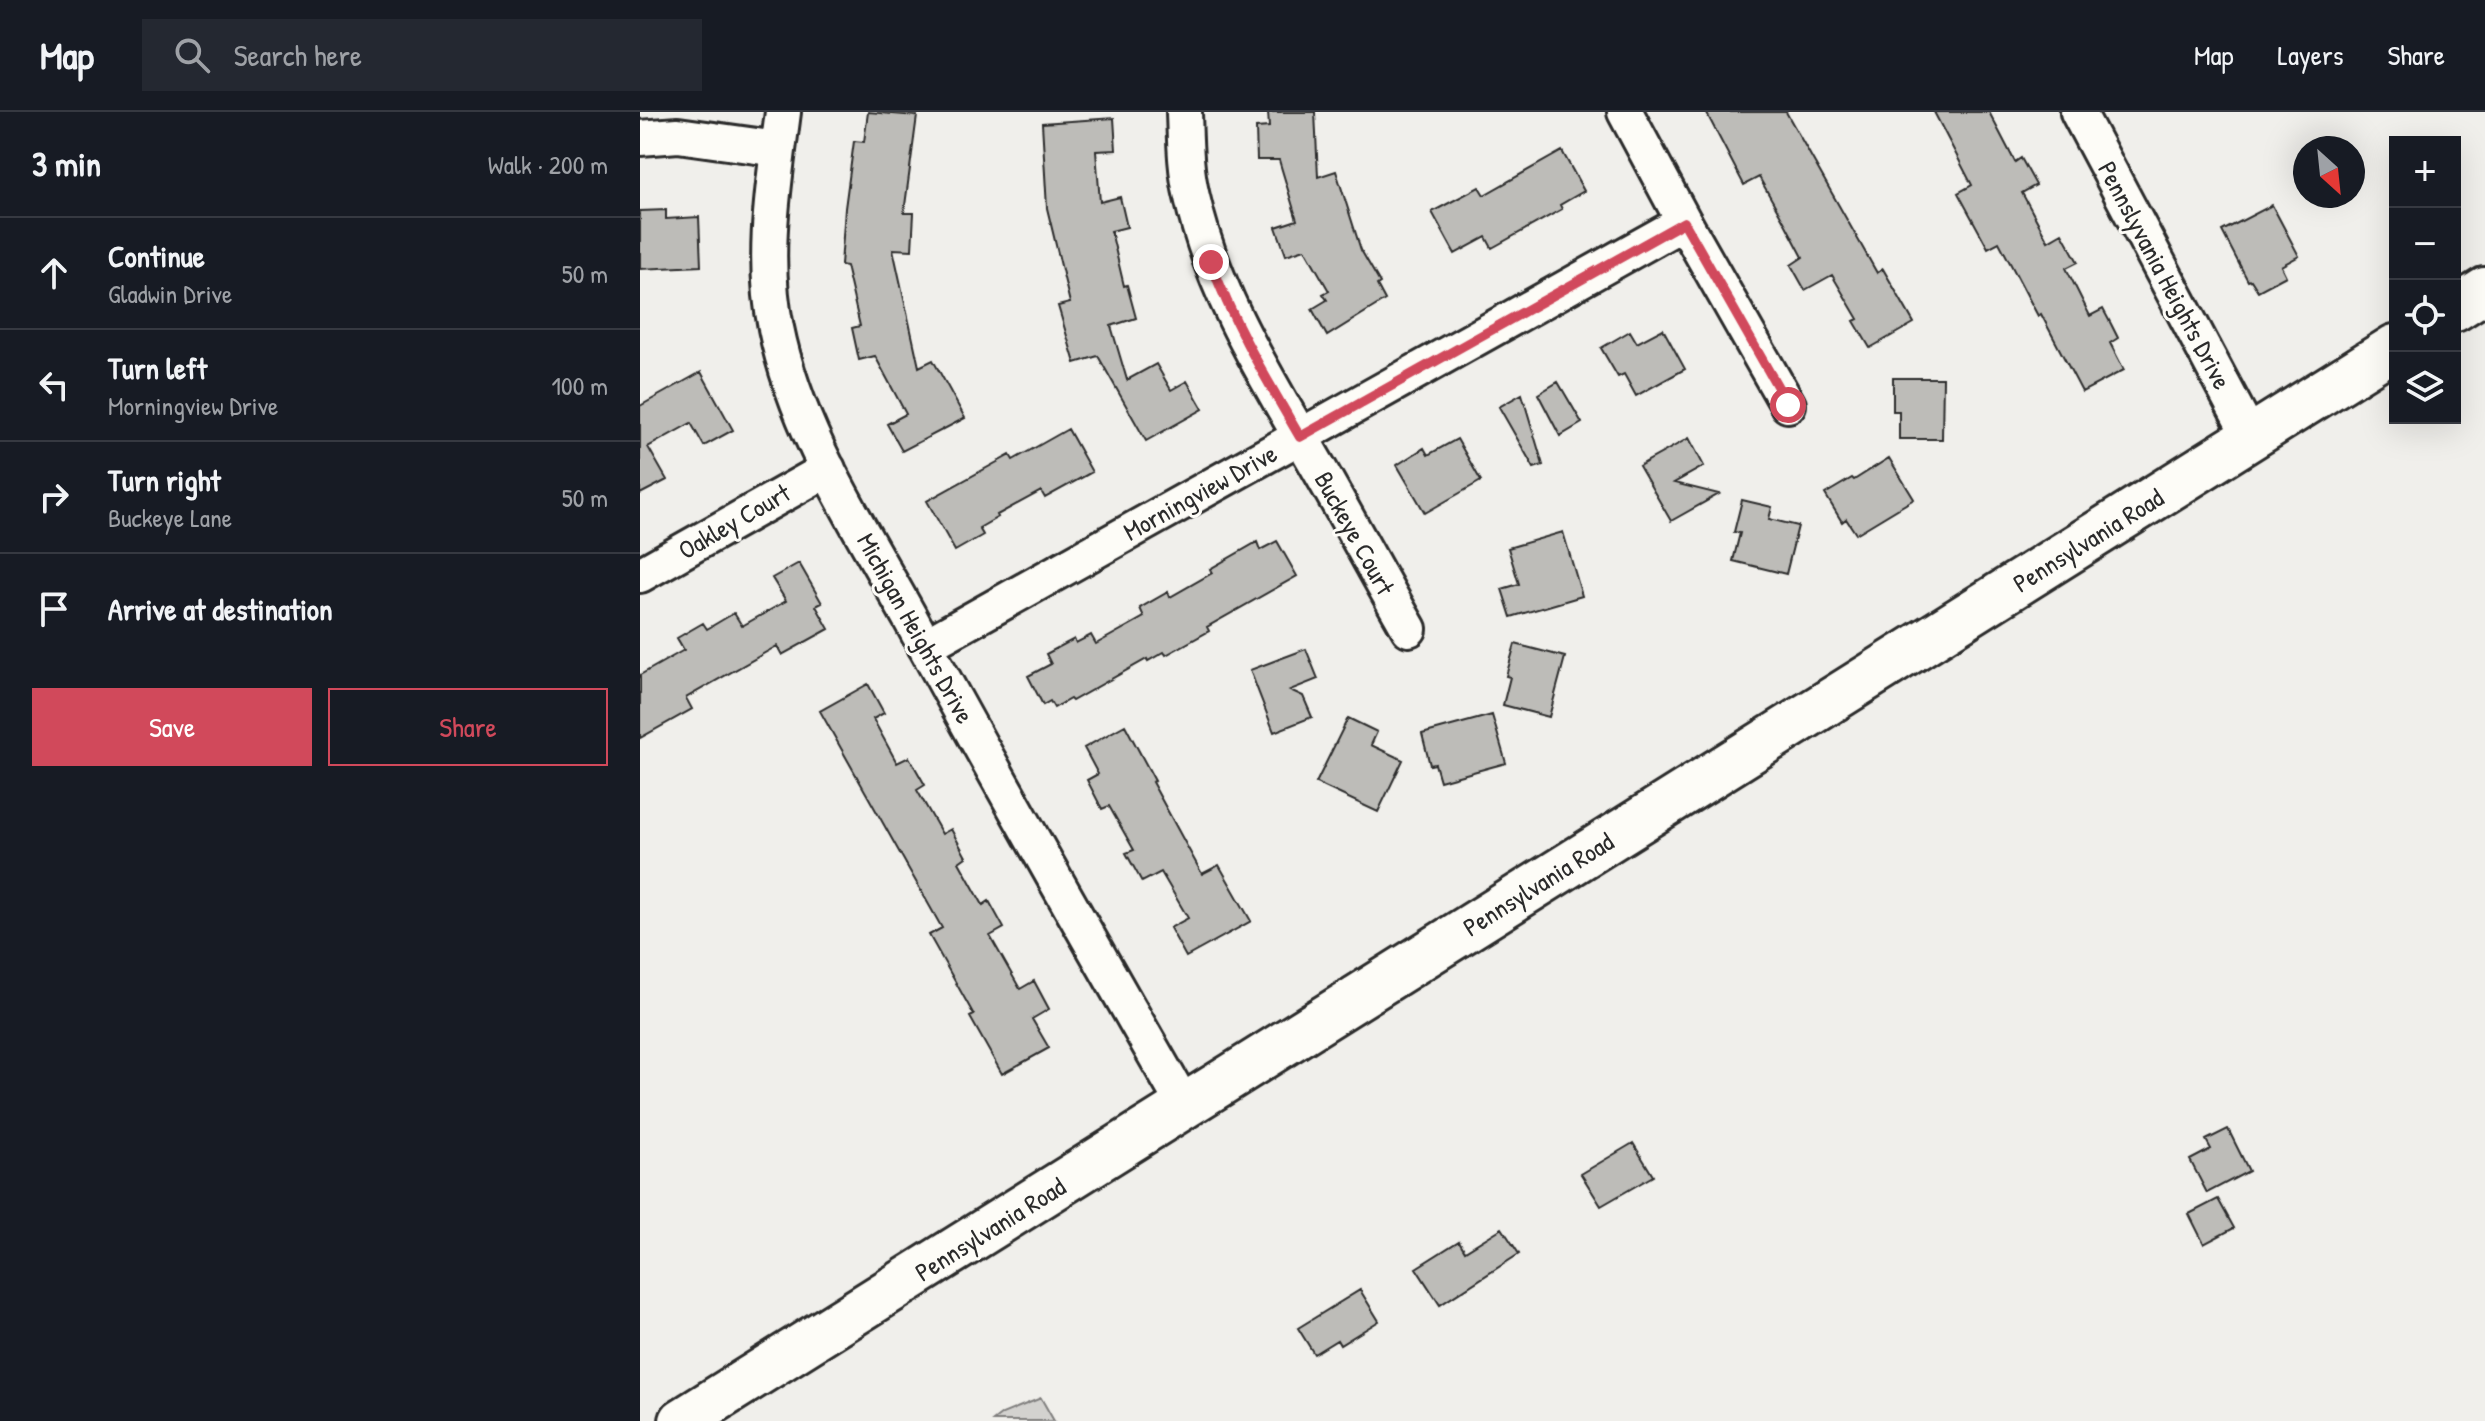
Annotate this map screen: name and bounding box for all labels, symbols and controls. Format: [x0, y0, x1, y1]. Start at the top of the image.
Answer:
search box [142, 19, 702, 91]
text: Map [40, 29, 94, 81]
icon: search [170, 33, 214, 77]
text: Search here [234, 35, 362, 75]
text: Map [2194, 36, 2234, 74]
text: Layers [2278, 36, 2343, 74]
text: Share [2387, 36, 2445, 74]
north arrow [2293, 136, 2365, 208]
map controls [2389, 136, 2461, 424]
button: + [2389, 136, 2461, 208]
text: 3 min [32, 141, 101, 187]
text: Walk · 200 m [488, 147, 608, 182]
street label: Pennslyvania Heights Drive [2090, 155, 2240, 395]
button: − [2389, 208, 2461, 280]
text: Continue [108, 236, 205, 276]
route end [1193, 244, 1229, 280]
icon: ahead [32, 251, 76, 295]
text: 50 m [562, 256, 608, 291]
text: Gladwin Drive [108, 276, 232, 311]
button: locate [2389, 280, 2461, 352]
text: Turn left [108, 348, 207, 388]
button: layers [2389, 352, 2461, 424]
icon: left [32, 363, 76, 407]
text: 100 m [552, 368, 608, 403]
route start [1770, 387, 1806, 423]
text: Morningview Drive [108, 388, 278, 423]
street label: Morningview Drive [1117, 435, 1283, 549]
text: Turn right [108, 460, 221, 500]
street label: Buckeye Court [1307, 465, 1404, 602]
street label: Oakley Court [672, 474, 797, 567]
icon: right [32, 475, 76, 519]
text: 50 m [562, 480, 608, 515]
street label: Pennsylvania Road [2006, 480, 2170, 600]
text: Buckeye Lane [108, 500, 232, 535]
street label: Michigan Heights Drive [849, 527, 983, 729]
icon: arrive [32, 587, 76, 631]
text: Arrive at destination [108, 589, 333, 629]
button: Save [32, 688, 312, 766]
button: Share [328, 688, 608, 766]
street label: Pennsylvania Road [1456, 824, 1620, 944]
street label: Pennsylvania Road [908, 1169, 1072, 1289]

